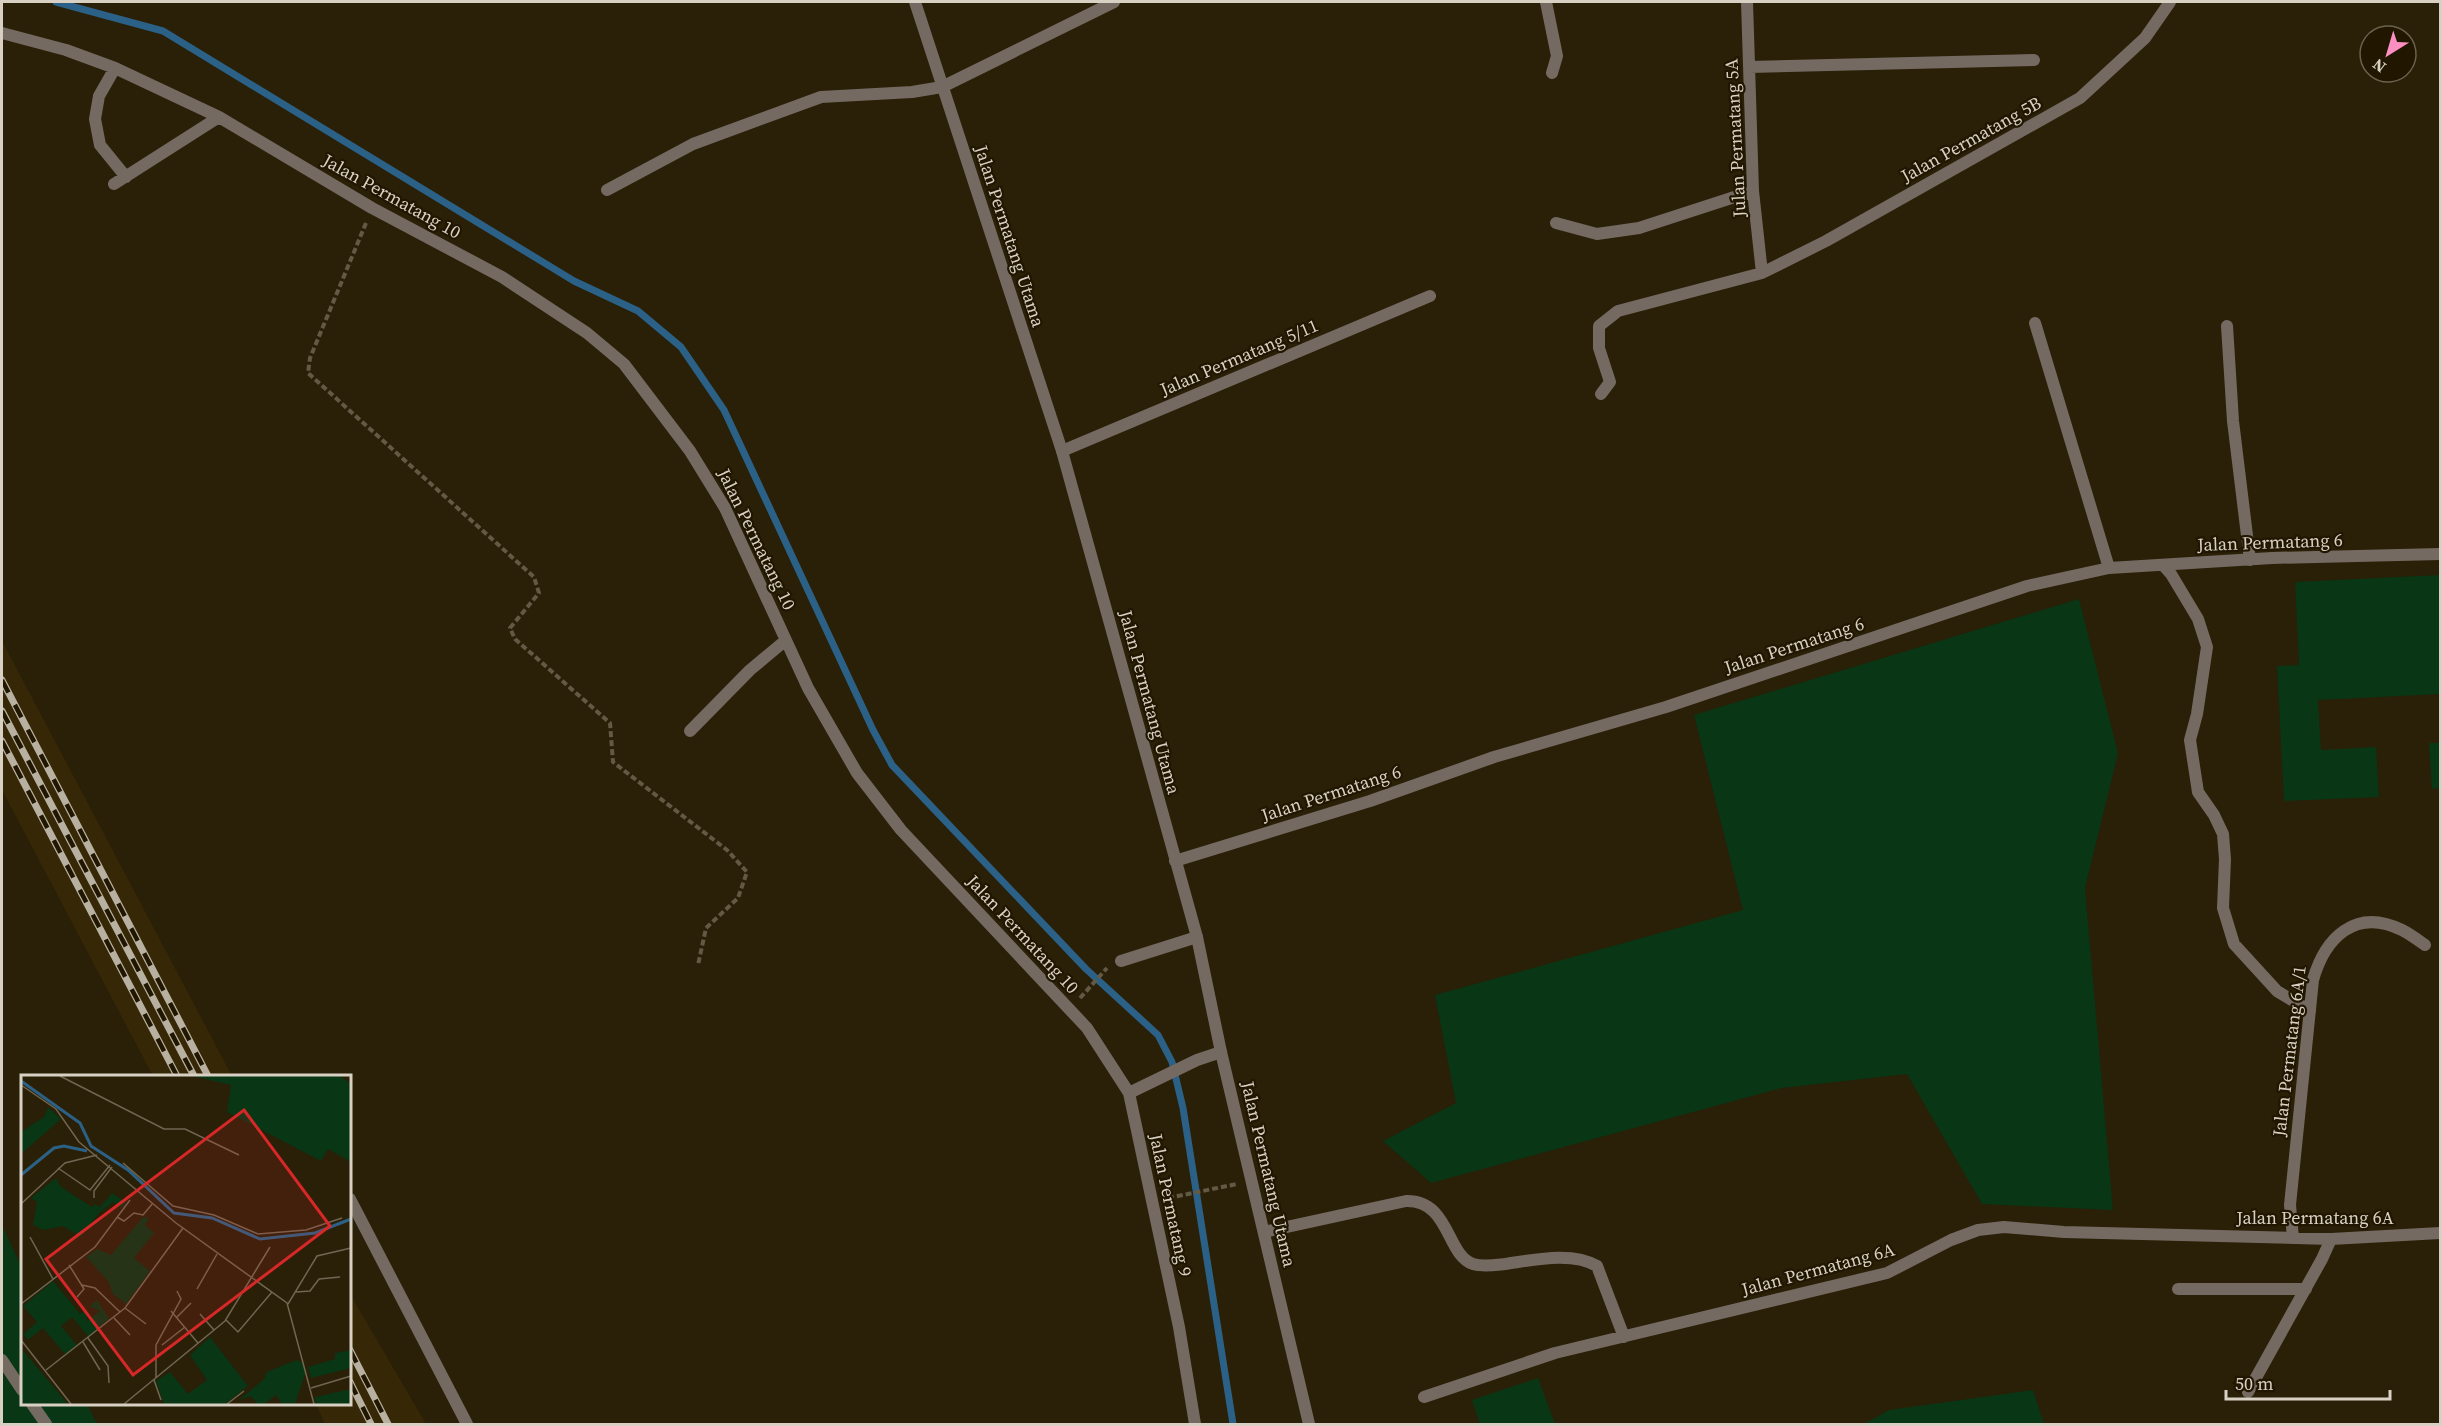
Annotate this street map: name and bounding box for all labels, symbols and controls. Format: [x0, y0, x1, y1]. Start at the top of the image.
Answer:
north arrow [2358, 24, 2418, 84]
text: N [2367, 53, 2390, 78]
street label: Julan Permatang 5A [1718, 58, 1752, 219]
street label: Jalan Permatang 5B [1895, 90, 2046, 188]
street label: Jalan Permatang Utama [969, 141, 1051, 331]
street label: Jalan Permatang 10 [317, 147, 466, 244]
street label: Jalan Permatang 5/11 [1155, 312, 1322, 402]
street label: Jalan Permatang 10 [711, 463, 802, 614]
street label: Jalan Permatang 6 [2196, 527, 2343, 557]
street label: Jalan Permatang Utama [1113, 606, 1187, 798]
street label: Jalan Permatang 6 [1720, 611, 1867, 680]
street label: Jalan Permatang 6 [1257, 759, 1404, 828]
street label: Jalan Permatang 10 [960, 868, 1085, 999]
street label: Jalan Permatang 6A/1 [2266, 964, 2312, 1139]
inset map [21, 1075, 351, 1405]
street label: Jalan Permatang Utama [1235, 1078, 1303, 1270]
street label: Jalan Permatang 9 [1143, 1130, 1198, 1279]
street label: Jalan Permatang 6A [2235, 1205, 2394, 1230]
street label: Jalan Permatang 6A [1738, 1237, 1897, 1302]
scale bar [2226, 1363, 2390, 1401]
text: 50 m [2235, 1371, 2273, 1396]

